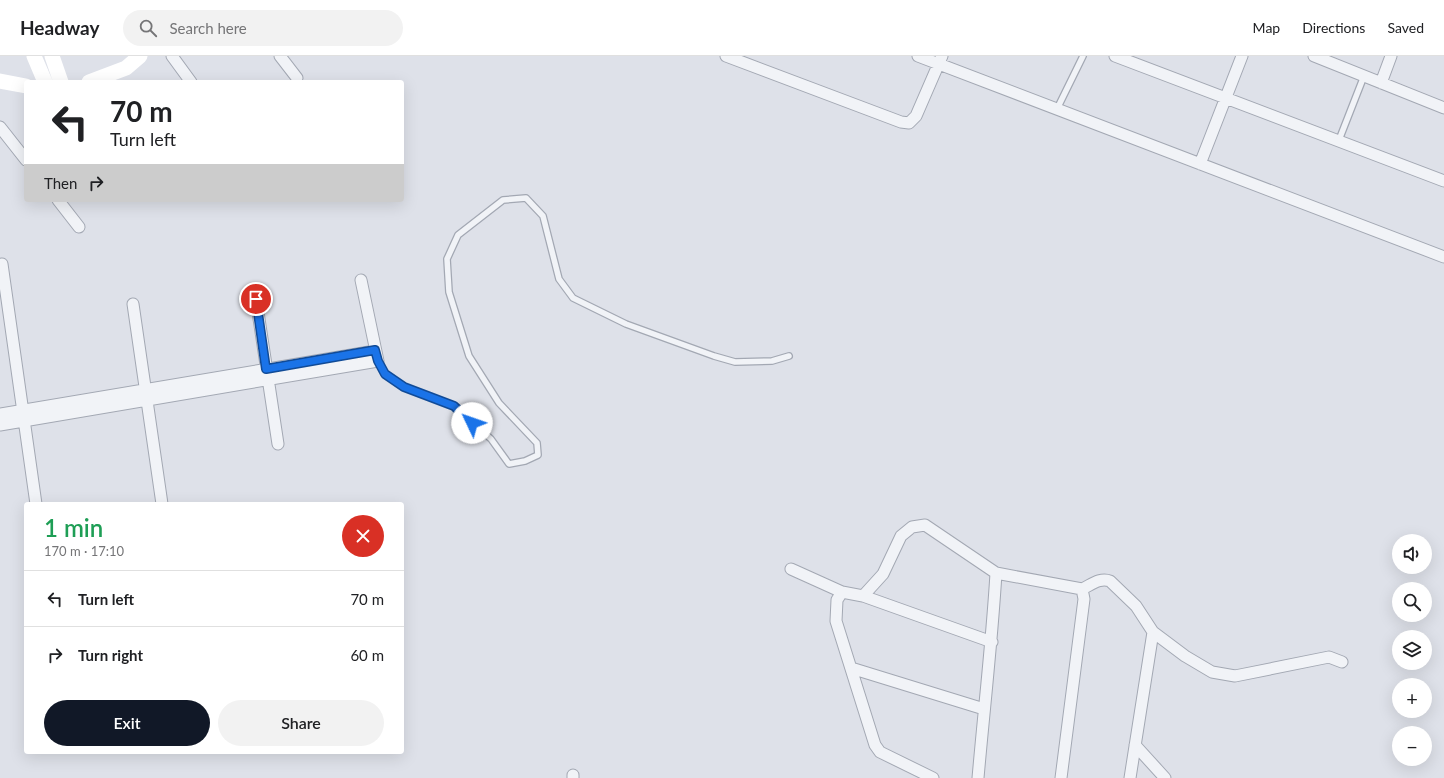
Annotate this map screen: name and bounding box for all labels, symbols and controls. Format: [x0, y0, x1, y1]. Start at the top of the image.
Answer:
search box [123, 10, 403, 46]
text: Headway [20, 16, 99, 39]
icon: search [137, 17, 159, 39]
text: Search here [169, 19, 247, 37]
text: Map [1253, 19, 1280, 36]
text: Directions [1302, 19, 1365, 36]
text: Saved [1387, 19, 1424, 36]
text: 70 m [110, 94, 173, 128]
icon: left [44, 96, 96, 148]
text: Turn left [110, 128, 176, 150]
icon: right [85, 172, 107, 194]
text: Then [44, 174, 77, 192]
pin [239, 282, 273, 316]
icon: arrive [245, 288, 267, 310]
position arrow [451, 402, 493, 444]
text: 1 min [44, 513, 103, 542]
button: close [342, 515, 384, 557]
map controls [1392, 534, 1432, 766]
button: sound [1392, 534, 1432, 574]
text: 170 m · 17:10 [44, 543, 124, 559]
button: search [1392, 582, 1432, 622]
icon: left [44, 588, 66, 610]
text: Turn left [78, 590, 134, 608]
text: 70 m [350, 590, 384, 608]
button: layers [1392, 630, 1432, 670]
icon: right [44, 644, 66, 666]
text: Turn right [78, 646, 143, 664]
text: 60 m [350, 646, 384, 664]
button: + [1392, 678, 1432, 718]
button: Exit [44, 700, 210, 746]
button: Share [218, 700, 384, 746]
button: − [1392, 726, 1432, 766]

